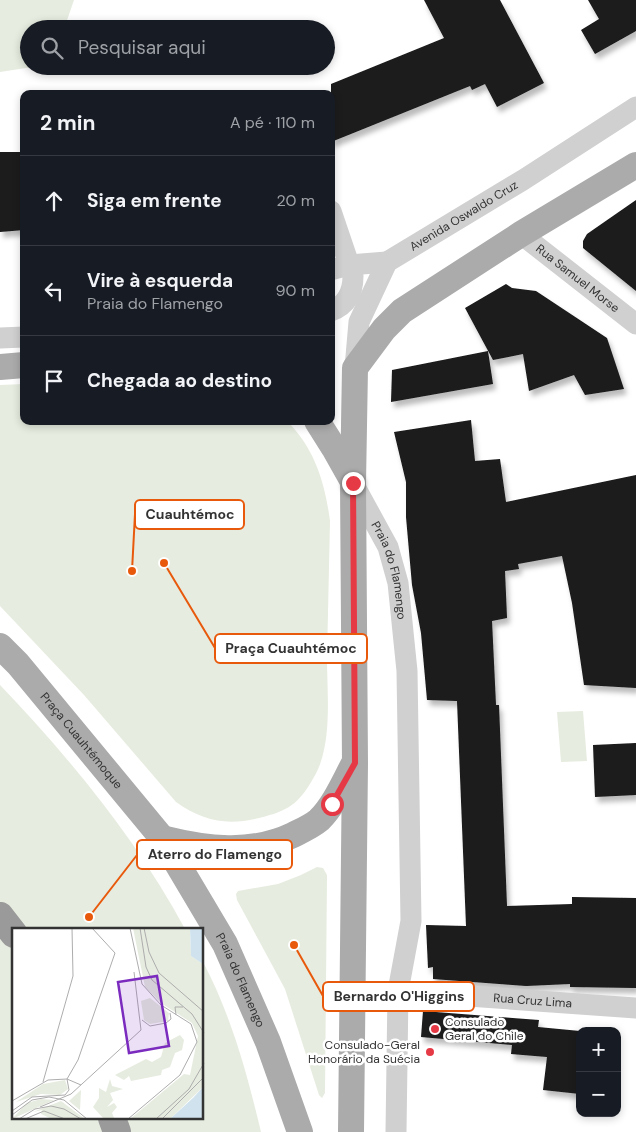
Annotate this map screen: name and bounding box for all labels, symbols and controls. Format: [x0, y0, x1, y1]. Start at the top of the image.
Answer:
search box [20, 20, 335, 75]
icon: search [38, 34, 66, 62]
text: Pesquisar aqui [78, 35, 206, 60]
text: 2 min [40, 109, 96, 137]
text: A pé · 110 m [230, 112, 315, 133]
street label: Avenida Oswaldo Cruz [407, 177, 521, 255]
icon: ahead [40, 187, 68, 215]
text: Siga em frente [87, 188, 222, 213]
text: 20 m [276, 190, 315, 211]
street label: Rua Samuel Morse [533, 241, 623, 316]
text: Vire à esquerda [87, 268, 233, 293]
icon: left [40, 277, 68, 305]
text: 90 m [275, 280, 315, 301]
text: Praia do Flamengo [87, 293, 223, 314]
icon: arrive [40, 367, 68, 395]
text: Chegada ao destino [87, 368, 272, 393]
route end [342, 472, 365, 495]
callout: Cuauhtémoc [135, 500, 244, 529]
text: Cuauhtémoc [146, 505, 234, 523]
street label: Praia do Flamengo [368, 519, 410, 620]
callout: Praça Cuauhtémoc [215, 634, 367, 663]
text: Praça Cuauhtémoc [225, 639, 357, 657]
street label: Praça Cuauhtémoque [37, 689, 126, 792]
route start [321, 793, 344, 816]
callout: Aterro do Flamengo [137, 840, 292, 869]
text: Aterro do Flamengo [148, 845, 282, 863]
inset map [12, 928, 204, 1120]
street label: Praia do Flamengo [212, 930, 269, 1030]
callout: Bernardo O'Higgins [323, 982, 474, 1011]
text: Bernardo O'Higgins [334, 987, 464, 1005]
street label: Rua Cruz Lima [493, 990, 573, 1011]
place label: Consulado Geral do Chile [445, 1014, 524, 1044]
marker: Consulado Geral do Chile [429, 1023, 441, 1035]
map controls [576, 1027, 621, 1117]
button: + [576, 1027, 621, 1072]
place label: Consulado-Geral Honorário da Suécia [308, 1037, 420, 1067]
marker: Consulado-Geral Honorário da Suécia [424, 1046, 436, 1058]
button: − [576, 1072, 621, 1117]

